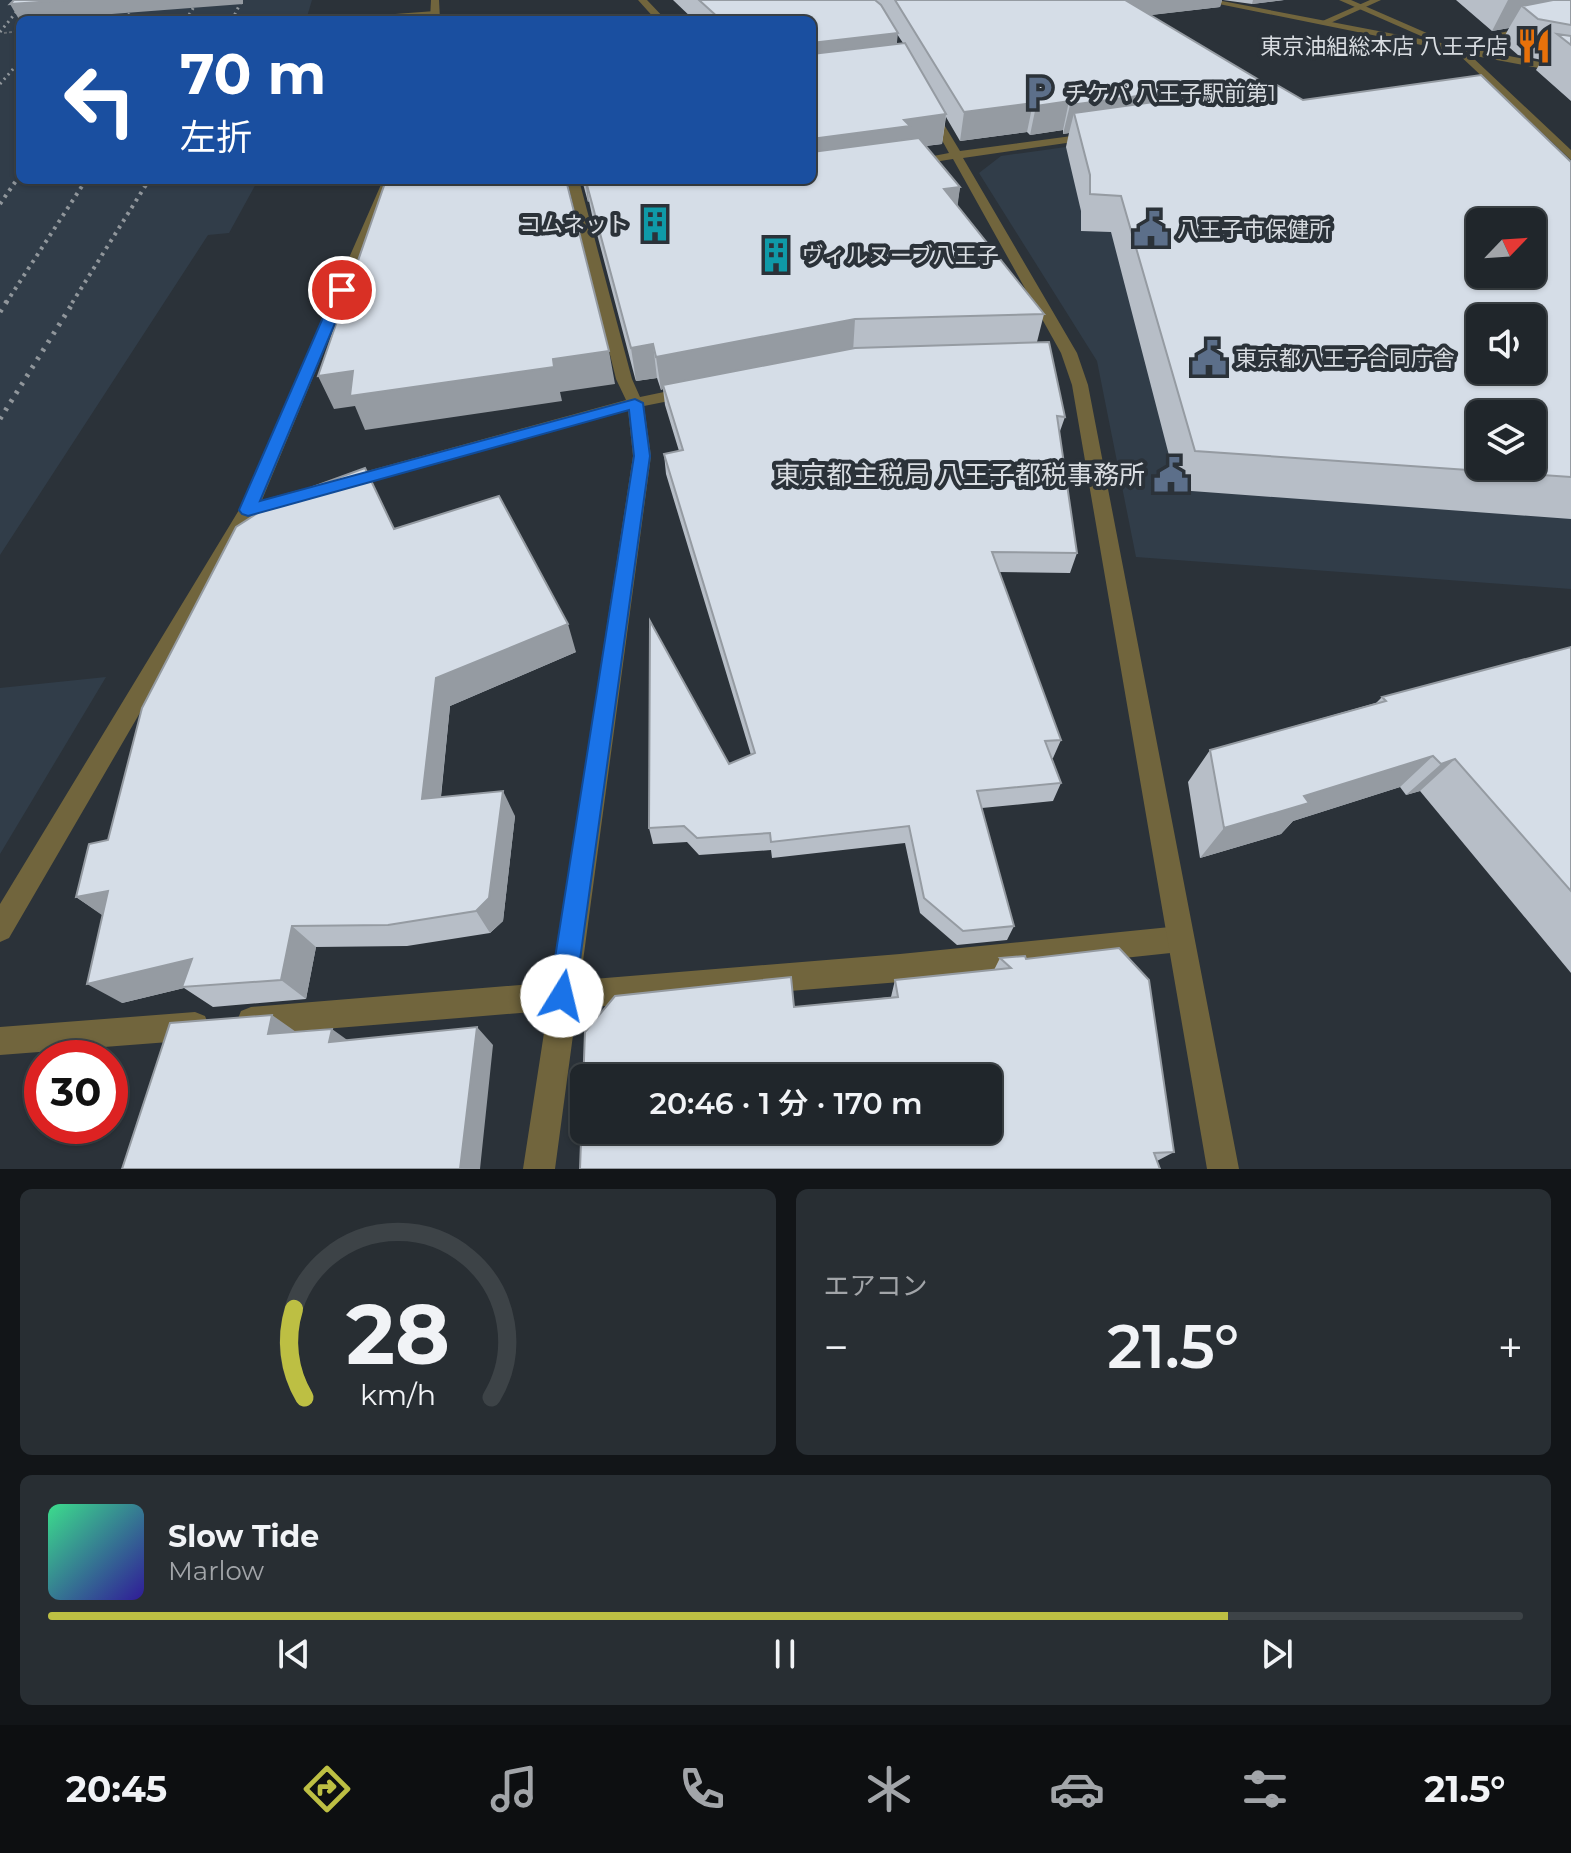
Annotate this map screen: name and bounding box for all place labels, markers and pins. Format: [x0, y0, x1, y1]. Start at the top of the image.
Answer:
restaurant icon: 東京油組総本店 八王子店 [1515, 27, 1553, 65]
place label: 東京油組総本店 八王子店 [1260, 33, 1508, 60]
parking icon: チケパ 八王子駅前第1 [1020, 74, 1058, 112]
place label: チケパ 八王子駅前第1 [1065, 80, 1276, 107]
building icon: コムネット [636, 205, 674, 243]
public building icon: 八王子市保健所 [1132, 210, 1170, 248]
place label: コムネット [519, 211, 629, 238]
place label: 八王子市保健所 [1177, 216, 1331, 243]
building icon: ヴィルヌーブ八王子 [757, 236, 795, 274]
place label: ヴィルヌーブ八王子 [802, 242, 999, 269]
pin [308, 256, 376, 324]
public building icon: 東京都八王子合同庁舎 [1190, 339, 1228, 377]
place label: 東京都八王子合同庁舎 [1235, 345, 1455, 372]
public building icon: 東京都主税局 八王子都税事務所 [1152, 456, 1190, 494]
place label: 東京都主税局 八王子都税事務所 [774, 459, 1145, 491]

